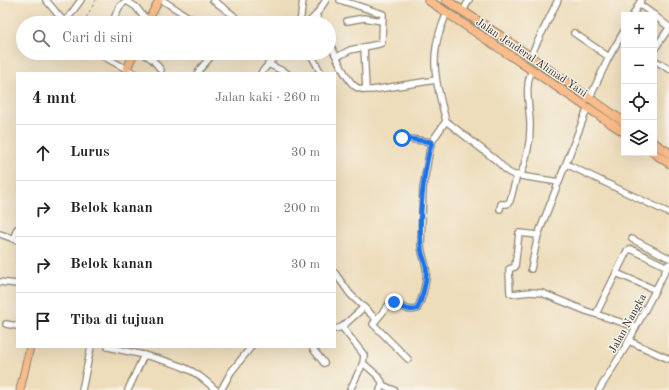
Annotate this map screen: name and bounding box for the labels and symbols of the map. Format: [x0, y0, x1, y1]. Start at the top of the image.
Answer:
street label: Jalan Jenderal Ahmad Yani [474, 17, 589, 100]
route start [393, 129, 411, 147]
street label: Jalan Nangka [608, 292, 649, 355]
route end [385, 293, 403, 311]

